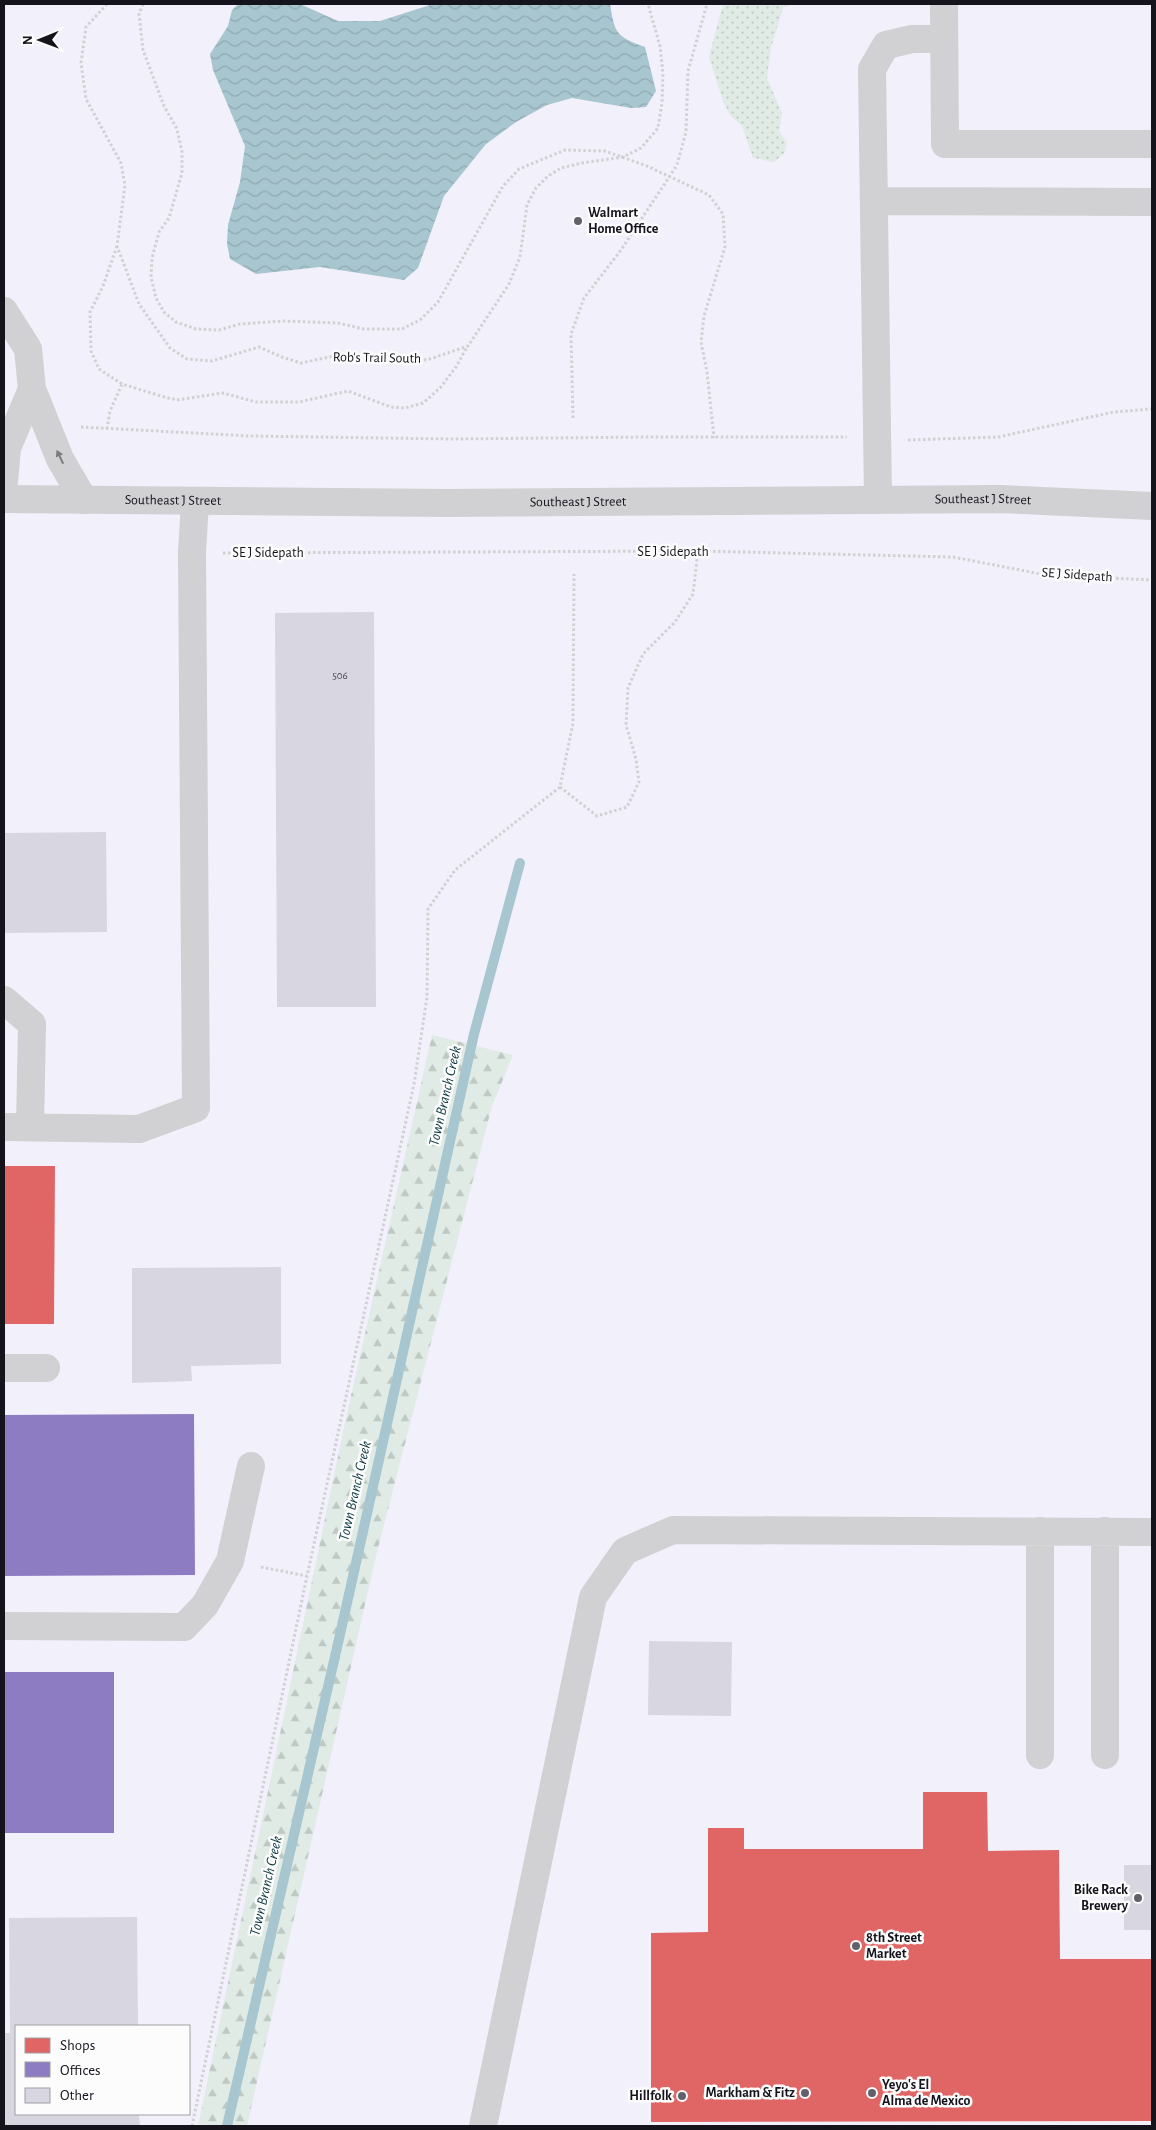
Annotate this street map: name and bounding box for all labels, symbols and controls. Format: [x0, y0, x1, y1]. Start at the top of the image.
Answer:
north arrow [15, 15, 65, 65]
text: N [21, 35, 35, 45]
place label: Walmart Home Office [588, 206, 659, 236]
marker: Walmart Home Office [572, 215, 584, 227]
street label: Rob's Trail South [333, 350, 421, 366]
one-way arrow [56, 450, 64, 464]
street label: Southeast J Street [935, 492, 1032, 507]
street label: Southeast J Street [125, 493, 222, 508]
street label: Southeast J Street [530, 495, 627, 509]
street label: SE J Sidepath [637, 545, 709, 559]
street label: SE J Sidepath [232, 546, 304, 560]
street label: SE J Sidepath [1041, 566, 1113, 584]
house number: 506 [332, 670, 348, 681]
water label: Town Branch Creek [426, 1045, 464, 1147]
water label: Town Branch Creek [336, 1440, 374, 1542]
water label: Town Branch Creek [247, 1835, 285, 1937]
place label: Bike Rack Brewery [1074, 1883, 1129, 1913]
marker: Bike Rack Brewery [1132, 1892, 1144, 1904]
place label: 8th Street Market [866, 1931, 922, 1961]
marker: 8th Street Market [850, 1940, 862, 1952]
legend [15, 2025, 190, 2115]
text: Shops [60, 2038, 95, 2053]
text: Offices [60, 2063, 101, 2078]
place label: Yeyo's El Alma de Mexico [882, 2078, 970, 2108]
place label: Markham & Fitz [705, 2086, 795, 2100]
marker: Markham & Fitz [799, 2087, 811, 2099]
marker: Yeyo's El Alma de Mexico [866, 2087, 878, 2099]
text: Other [60, 2088, 94, 2103]
place label: Hillfolk [629, 2089, 672, 2103]
marker: Hillfolk [676, 2090, 688, 2102]

